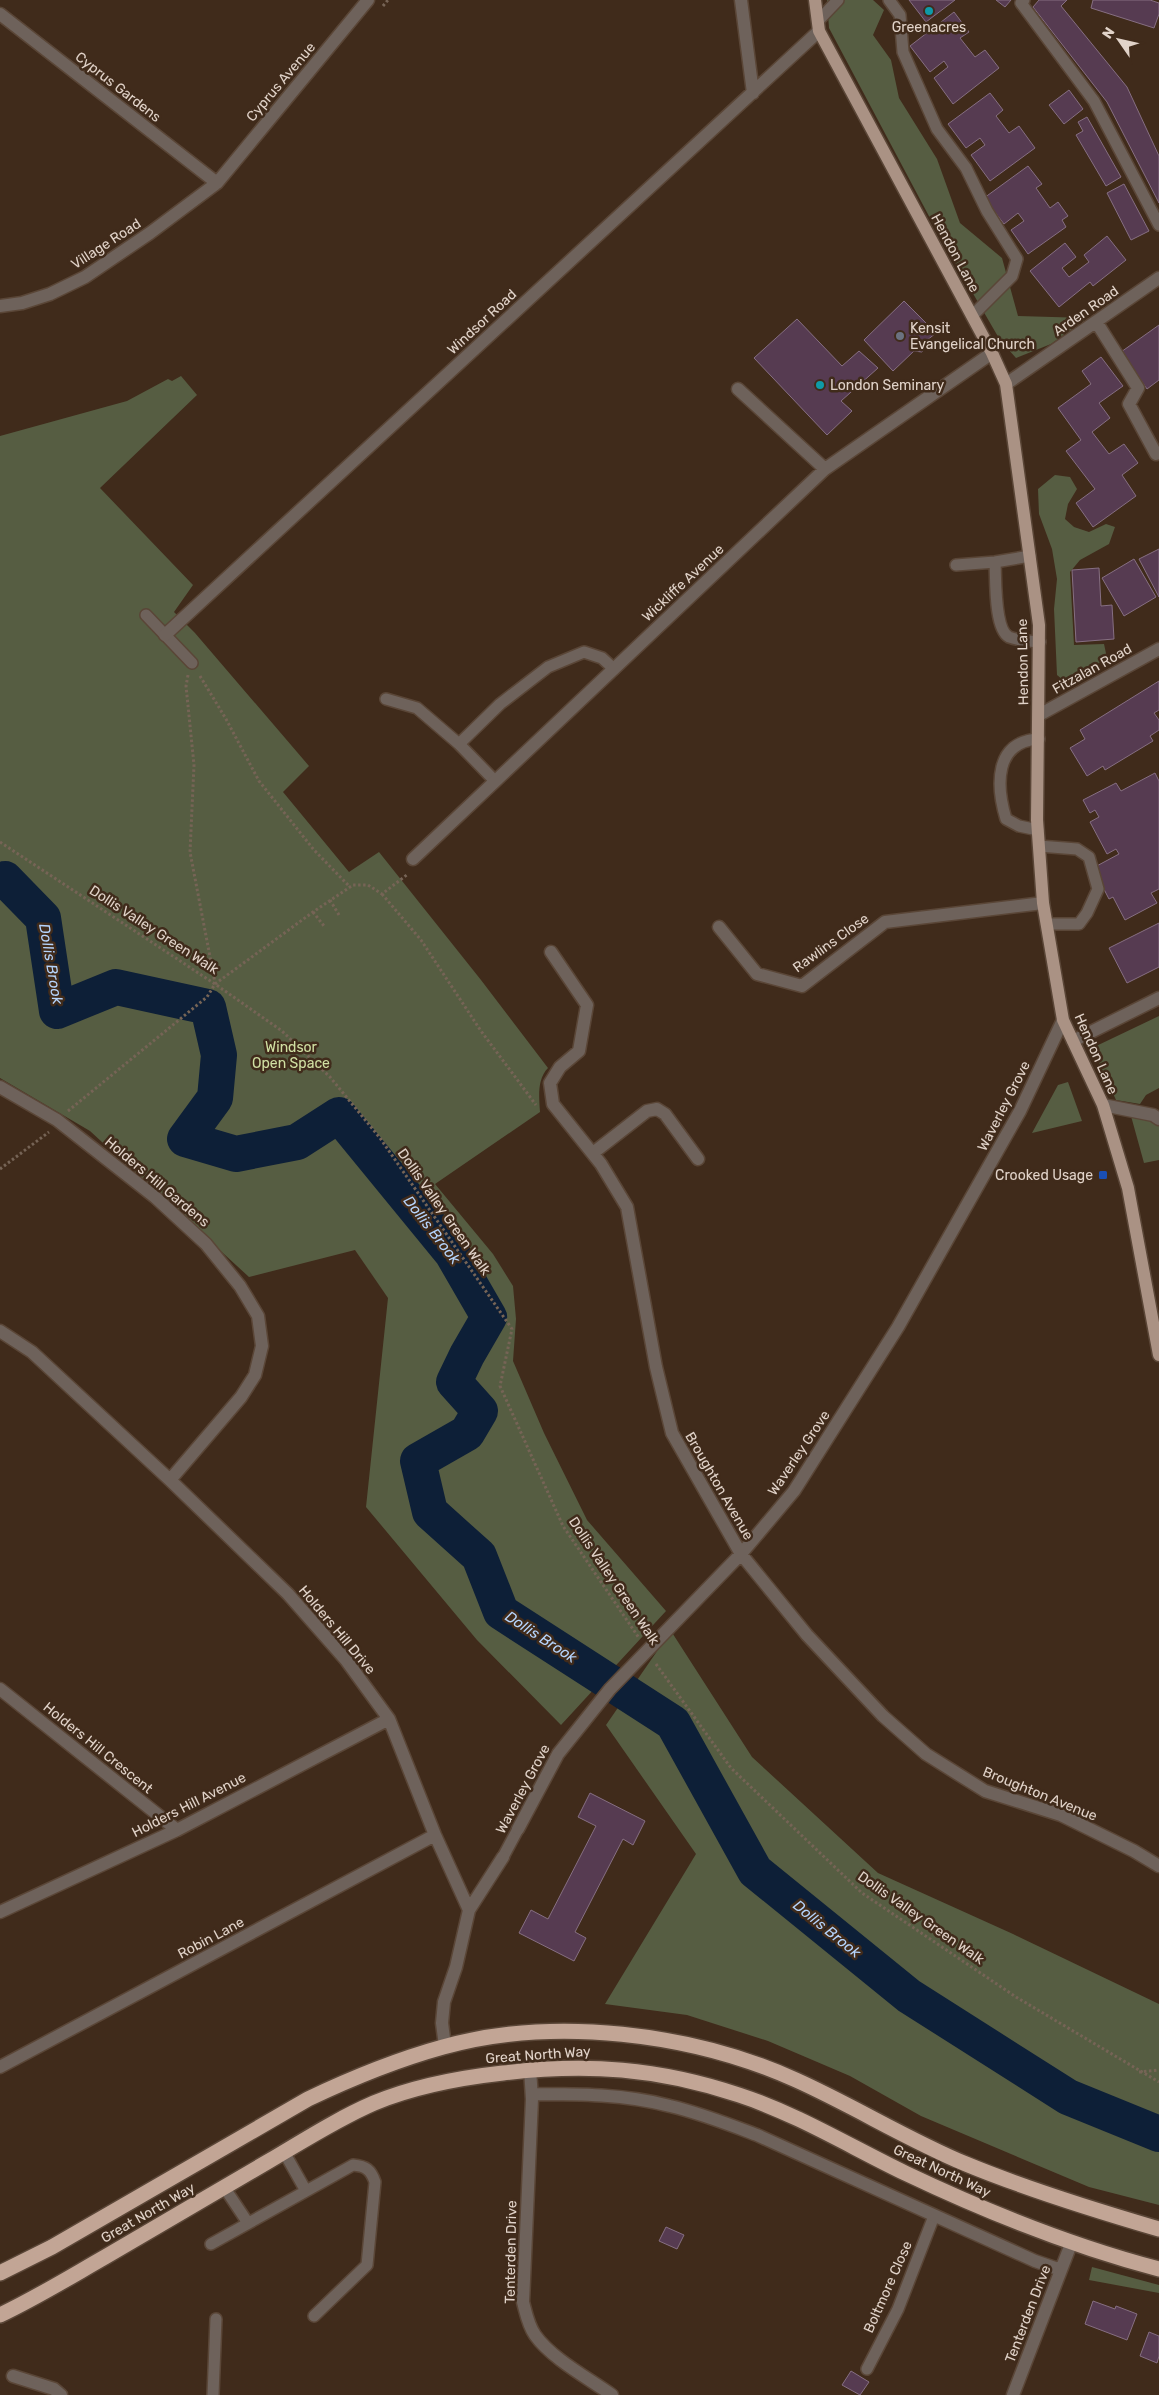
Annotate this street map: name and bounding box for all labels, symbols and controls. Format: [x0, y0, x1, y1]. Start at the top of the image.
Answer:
marker: Greenacres [923, 5, 935, 17]
north arrow [1094, 15, 1144, 65]
place label: Greenacres [892, 19, 966, 36]
text: N [1099, 24, 1119, 42]
street label: Cyprus Avenue [243, 39, 319, 125]
street label: Cyprus Gardens [72, 48, 164, 126]
street label: Hendon Lane [927, 211, 983, 295]
street label: Village Road [68, 215, 144, 273]
street label: Arden Road [1050, 282, 1122, 340]
street label: Windsor Road [444, 286, 520, 358]
place label: Kensit Evangelical Church [910, 320, 1035, 353]
marker: Kensit Evangelical Church [894, 330, 906, 342]
place label: London Seminary [830, 377, 944, 394]
marker: London Seminary [814, 379, 826, 391]
street label: Wickliffe Avenue [639, 541, 728, 625]
street label: Hendon Lane [1014, 618, 1032, 705]
street label: Fitzalan Road [1049, 640, 1135, 698]
street label: Dollis Valley Green Walk [86, 882, 222, 979]
street label: Rawlins Close [790, 910, 872, 976]
water label: Dollis Brook [35, 922, 67, 1006]
street label: Hendon Lane [1071, 1011, 1121, 1097]
park label: Windsor Open Space [252, 1039, 330, 1072]
street label: Waverley Grove [974, 1058, 1034, 1154]
street label: Holders Hill Gardens [101, 1133, 213, 1231]
street label: Dollis Valley Green Walk [394, 1145, 495, 1279]
place label: Crooked Usage [995, 1167, 1093, 1184]
marker: Crooked Usage [1097, 1169, 1109, 1181]
water label: Dollis Brook [400, 1192, 464, 1268]
street label: Waverley Grove [764, 1407, 834, 1499]
street label: Broughton Avenue [681, 1429, 757, 1543]
street label: Dollis Valley Green Walk [565, 1514, 664, 1649]
street label: Holders Hill Drive [295, 1582, 379, 1678]
water label: Dollis Brook [502, 1607, 580, 1667]
street label: Holders Hill Crescent [40, 1699, 157, 1798]
street label: Waverley Grove [492, 1741, 554, 1837]
street label: Broughton Avenue [980, 1763, 1100, 1825]
street label: Holders Hill Avenue [129, 1769, 249, 1841]
street label: Dollis Valley Green Walk [854, 1868, 988, 1969]
water label: Dollis Brook [790, 1896, 865, 1962]
street label: Robin Lane [175, 1913, 247, 1963]
street label: Great North Way [485, 2043, 592, 2067]
street label: Great North Way [891, 2141, 994, 2201]
street label: Great North Way [98, 2179, 198, 2247]
street label: Tenterden Drive [502, 2200, 520, 2304]
street label: Boltmore Close [860, 2238, 916, 2336]
street label: Tenterden Drive [1002, 2263, 1054, 2365]

